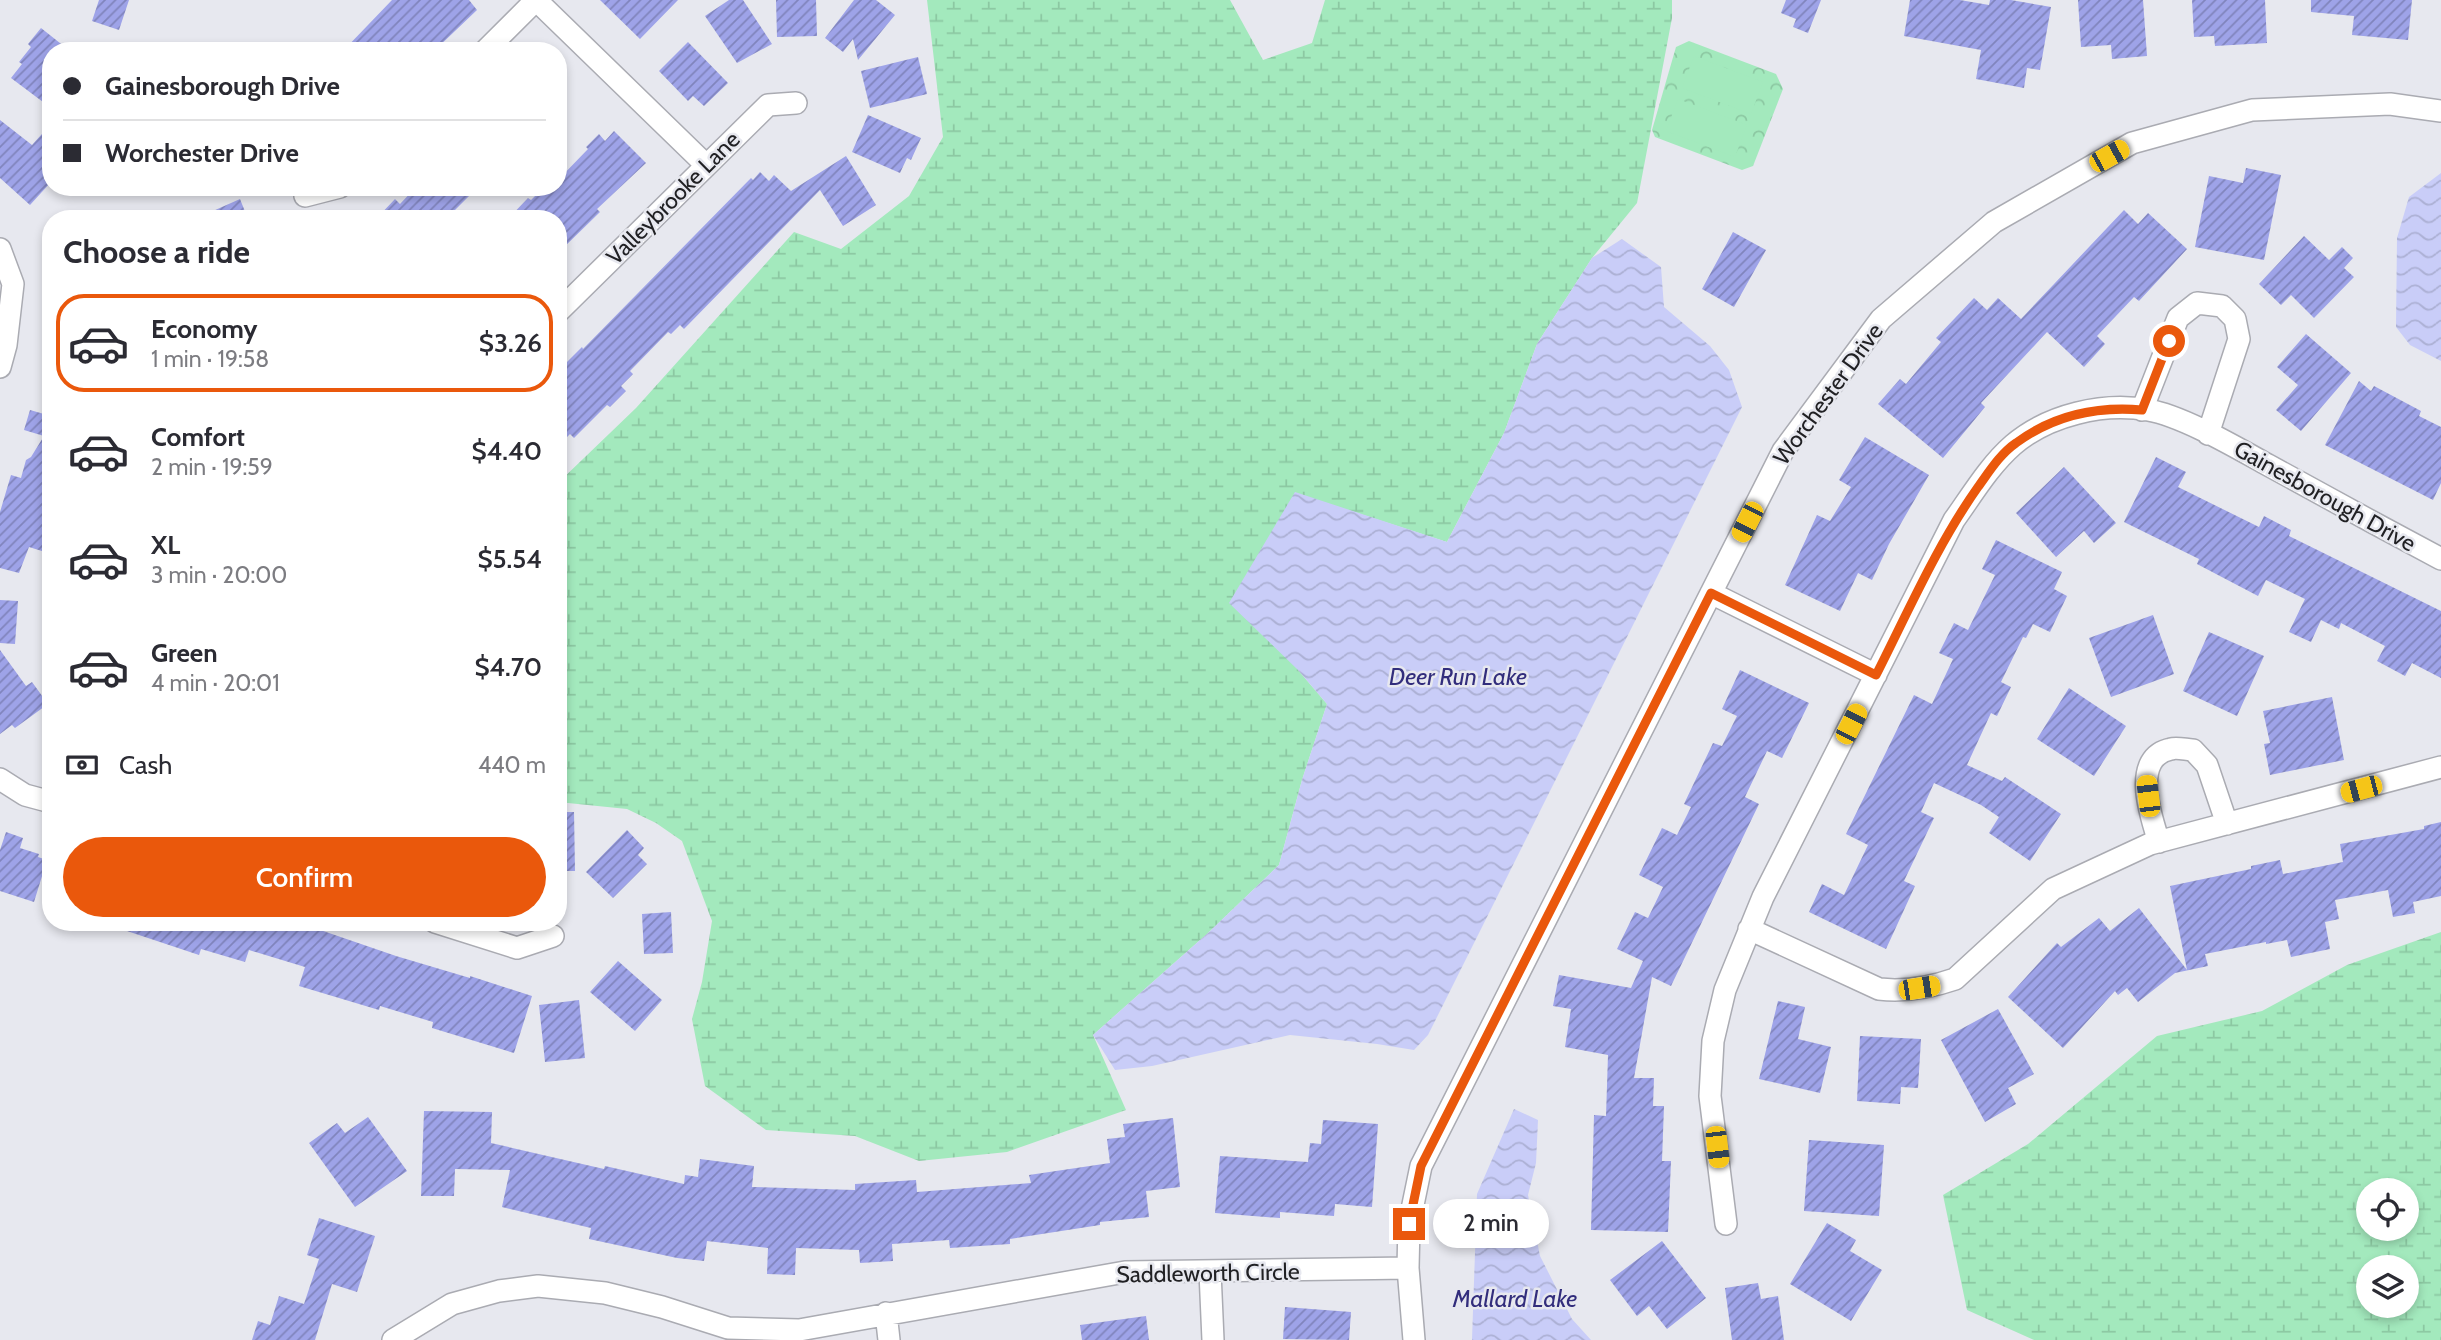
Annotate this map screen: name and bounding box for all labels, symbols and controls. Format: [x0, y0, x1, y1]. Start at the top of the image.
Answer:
text: Gainesborough Drive [105, 70, 340, 102]
street label: Valleybrooke Lane [600, 125, 746, 271]
text: Worchester Drive [105, 137, 299, 169]
car [2086, 137, 2133, 175]
text: Choose a ride [63, 232, 250, 271]
icon: car [67, 312, 130, 375]
text: Economy [151, 313, 257, 345]
street label: Worchester Drive [1767, 318, 1889, 470]
route start [2153, 325, 2185, 357]
text: $3.26 [479, 327, 542, 359]
text: 1 min · 19:58 [151, 345, 269, 373]
icon: car [67, 420, 130, 483]
text: Comfort [151, 421, 245, 453]
street label: Gainesborough Drive [2229, 434, 2421, 558]
text: $4.40 [472, 435, 542, 467]
text: 2 min · 19:59 [151, 453, 273, 481]
car [1729, 499, 1766, 545]
icon: car [67, 528, 130, 591]
text: XL [151, 529, 180, 561]
text: $5.54 [477, 543, 542, 575]
text: 3 min · 20:00 [151, 561, 287, 589]
icon: car [67, 636, 130, 699]
text: Green [151, 637, 218, 669]
text: $4.70 [474, 651, 542, 683]
water label: Deer Run Lake [1389, 662, 1527, 691]
text: 4 min · 20:01 [151, 669, 280, 697]
car [1833, 701, 1870, 747]
icon: cash [63, 746, 101, 784]
text: Cash [119, 749, 172, 781]
text: 440 m [478, 751, 546, 779]
car [2338, 773, 2385, 805]
car [2136, 774, 2161, 818]
button: Confirm [63, 837, 546, 917]
car [1897, 974, 1942, 1002]
car [1705, 1125, 1730, 1169]
map controls [2356, 1178, 2419, 1318]
button: locate [2356, 1178, 2419, 1241]
callout: 2 min [1434, 1200, 1549, 1248]
route end [1393, 1208, 1425, 1240]
text: 2 min [1463, 1209, 1519, 1237]
button: layers [2356, 1255, 2419, 1318]
street label: Saddleworth Circle [1116, 1257, 1300, 1289]
water label: Mallard Lake [1452, 1284, 1577, 1313]

